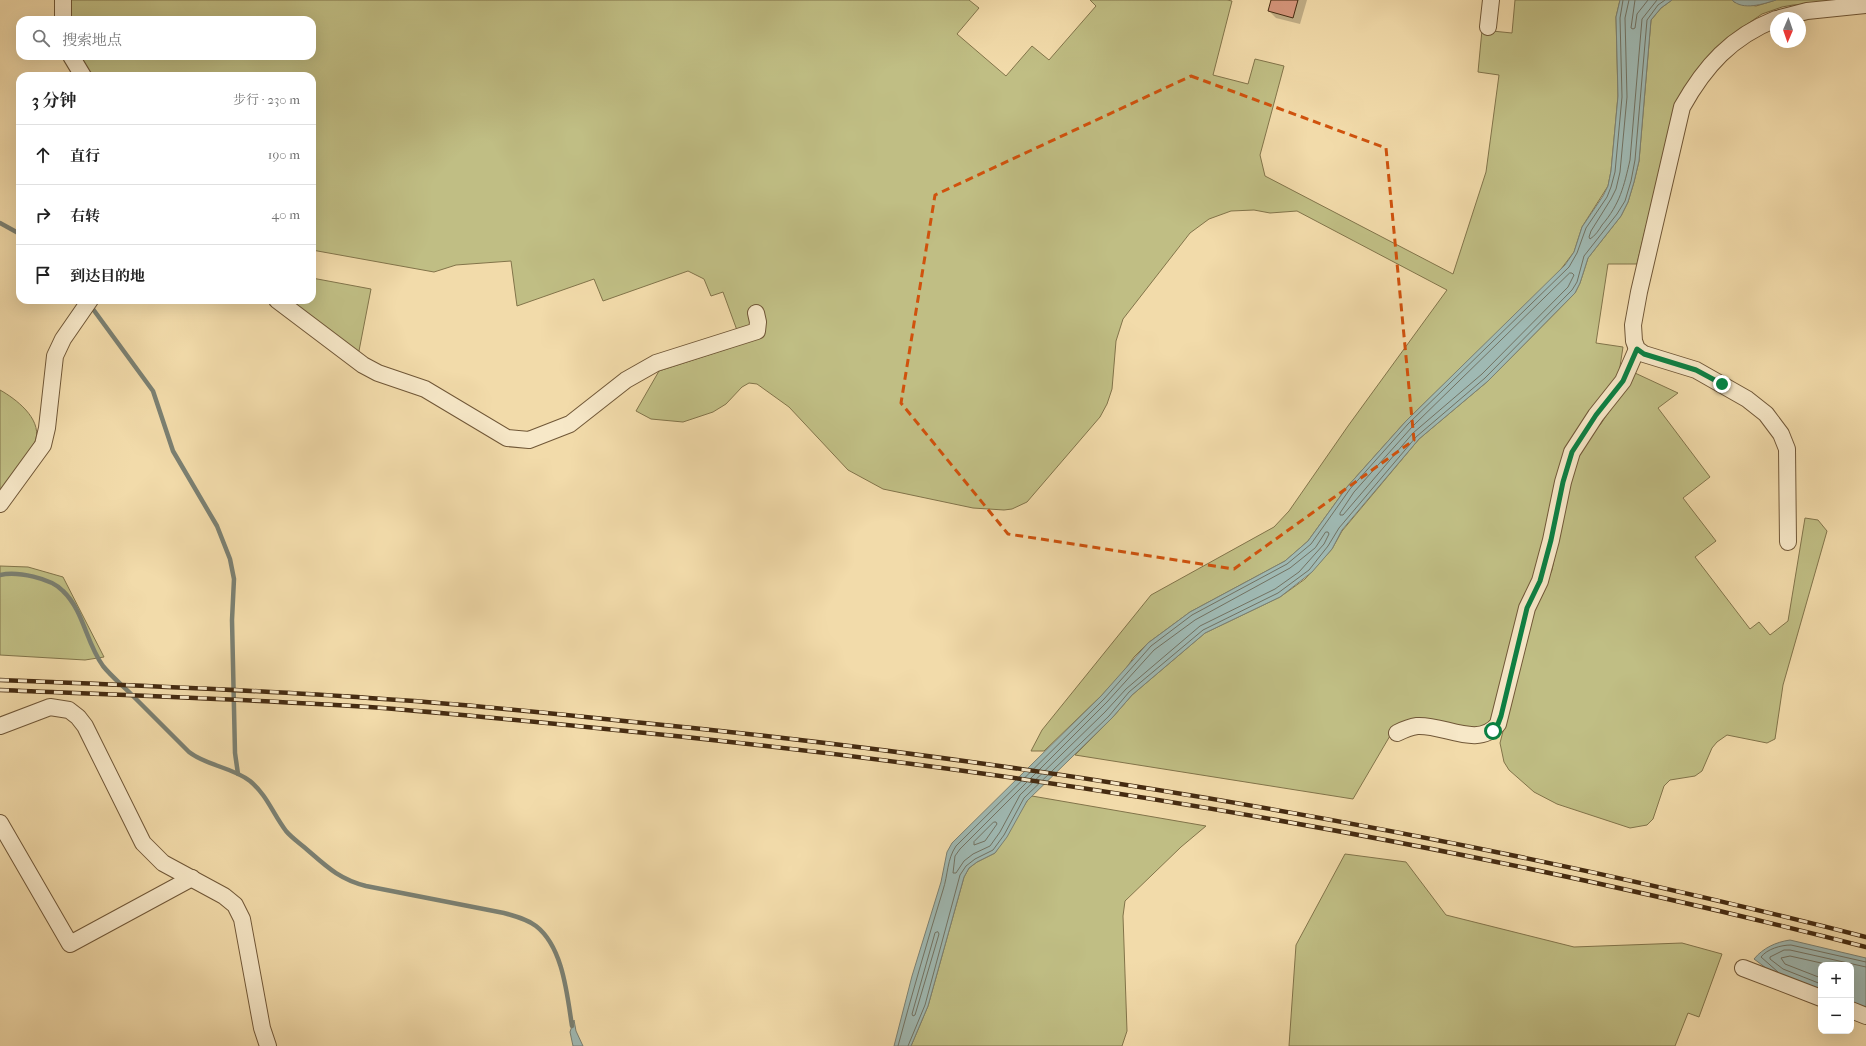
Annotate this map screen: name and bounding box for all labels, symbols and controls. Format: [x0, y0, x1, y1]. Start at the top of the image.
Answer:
north arrow [1770, 12, 1806, 48]
search box [16, 16, 316, 60]
icon: search [30, 27, 52, 49]
text: 搜索地点 [62, 31, 122, 49]
text: 3 分钟 [32, 90, 77, 110]
text: 步行 · 230 m [233, 92, 300, 107]
icon: ahead [32, 144, 54, 166]
text: 直行 [70, 147, 100, 165]
text: 190 m [268, 147, 300, 162]
icon: right [32, 204, 54, 226]
text: 右转 [70, 207, 100, 225]
text: 40 m [272, 207, 300, 222]
icon: arrive [32, 264, 54, 286]
text: 到达目的地 [70, 267, 145, 285]
route end [1713, 375, 1731, 393]
route start [1484, 722, 1502, 740]
map controls [1818, 962, 1854, 1034]
button: + [1818, 962, 1854, 998]
button: − [1818, 998, 1854, 1034]

